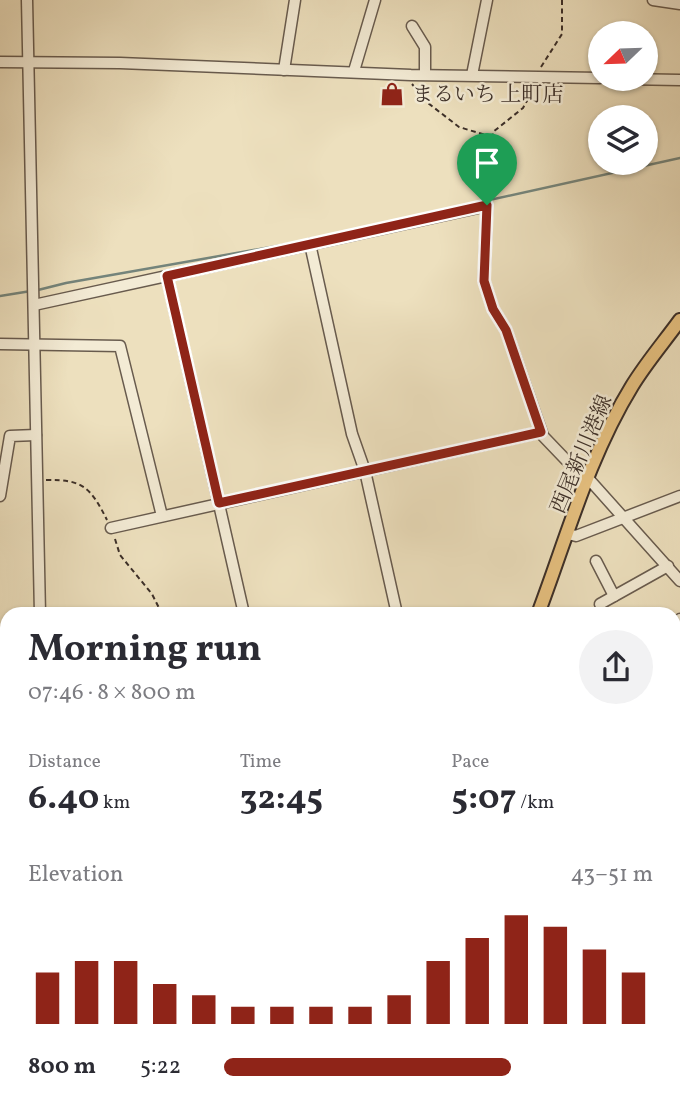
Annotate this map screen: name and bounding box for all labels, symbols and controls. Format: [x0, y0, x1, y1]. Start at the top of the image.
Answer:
north arrow [588, 21, 658, 91]
map controls [588, 21, 658, 175]
shop icon: まるいち 上町店 [378, 80, 406, 108]
place label: まるいち 上町店 [412, 81, 563, 110]
button: layers [588, 105, 658, 175]
pin [457, 133, 517, 205]
icon: arrive [468, 144, 506, 182]
street label: 西尾新川港線 [544, 391, 620, 518]
text: Morning run [28, 624, 262, 677]
button: share [579, 630, 653, 704]
text: 07:46 · 8 × 800 m [28, 677, 196, 709]
text: Distance [28, 749, 101, 775]
text: Time [240, 749, 281, 775]
text: Pace [451, 749, 489, 775]
text: 6.40 [28, 775, 99, 823]
text: 32:45 [240, 775, 323, 823]
text: 5:07 [451, 775, 516, 823]
text: km [99, 790, 130, 816]
text: /km [516, 790, 554, 816]
text: Elevation [28, 859, 124, 891]
text: 43–51 m [570, 859, 653, 891]
text: 800 m [28, 1051, 96, 1083]
text: 5:22 [140, 1051, 181, 1083]

